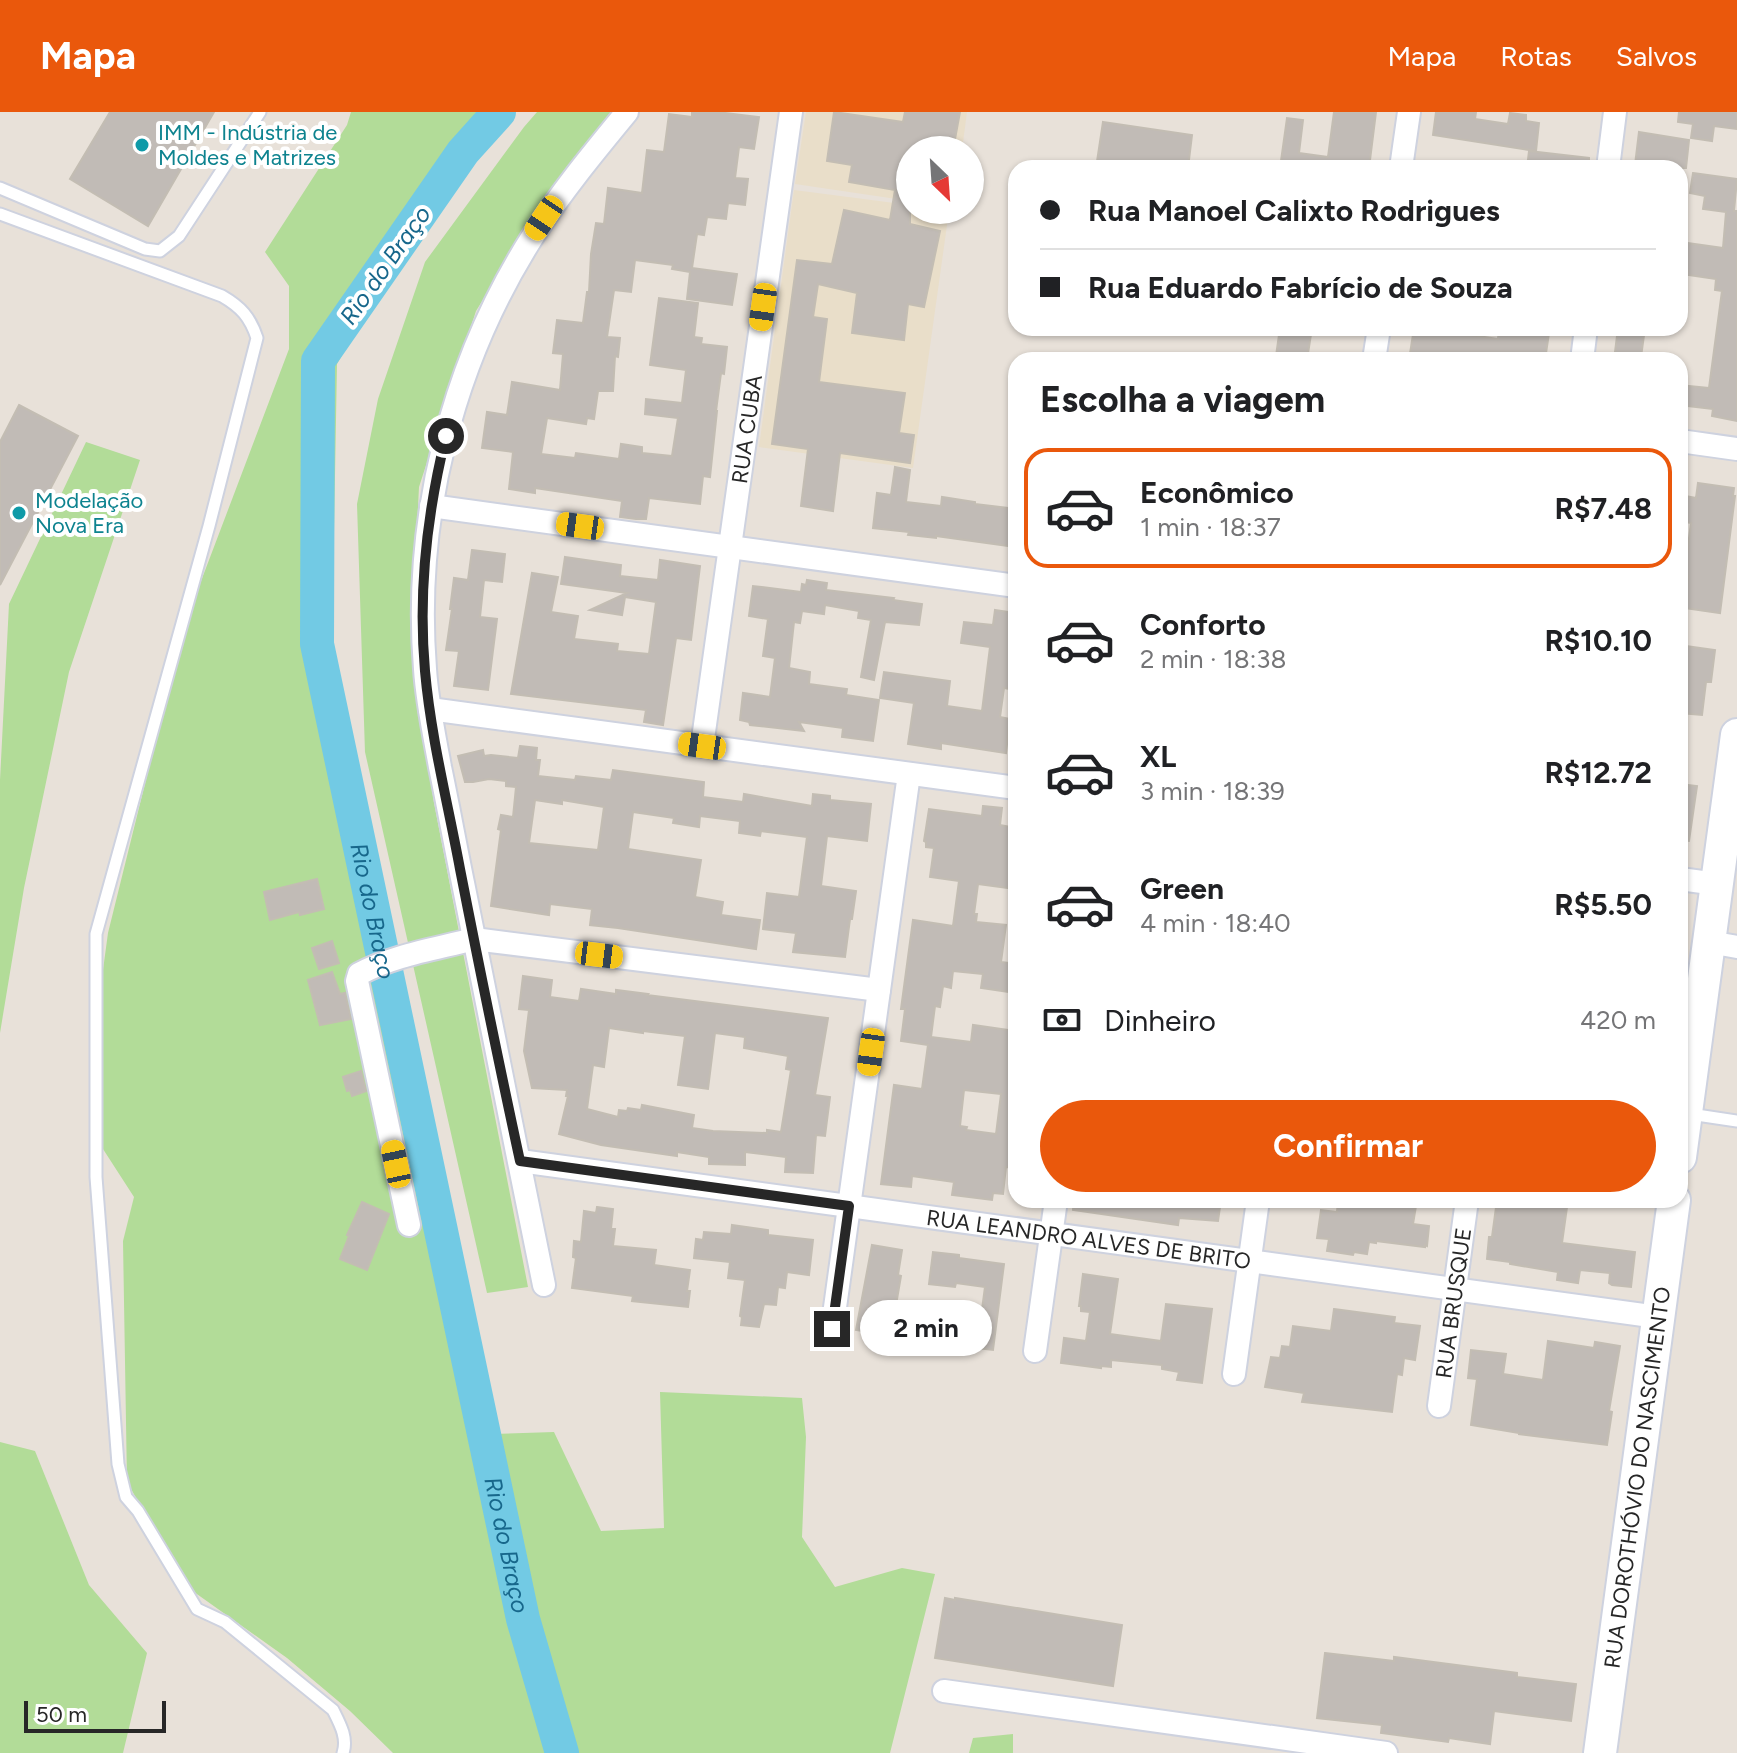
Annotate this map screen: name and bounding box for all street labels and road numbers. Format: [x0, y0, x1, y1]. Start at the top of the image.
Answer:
street label: RUA CUBA [726, 373, 767, 485]
street label: RUA LEANDRO ALVES DE BRITO [925, 1203, 1253, 1275]
street label: RUA BRUSQUE [1429, 1226, 1477, 1380]
street label: RUA DOROTHÓVIO DO NASCIMENTO [1598, 1285, 1676, 1670]

